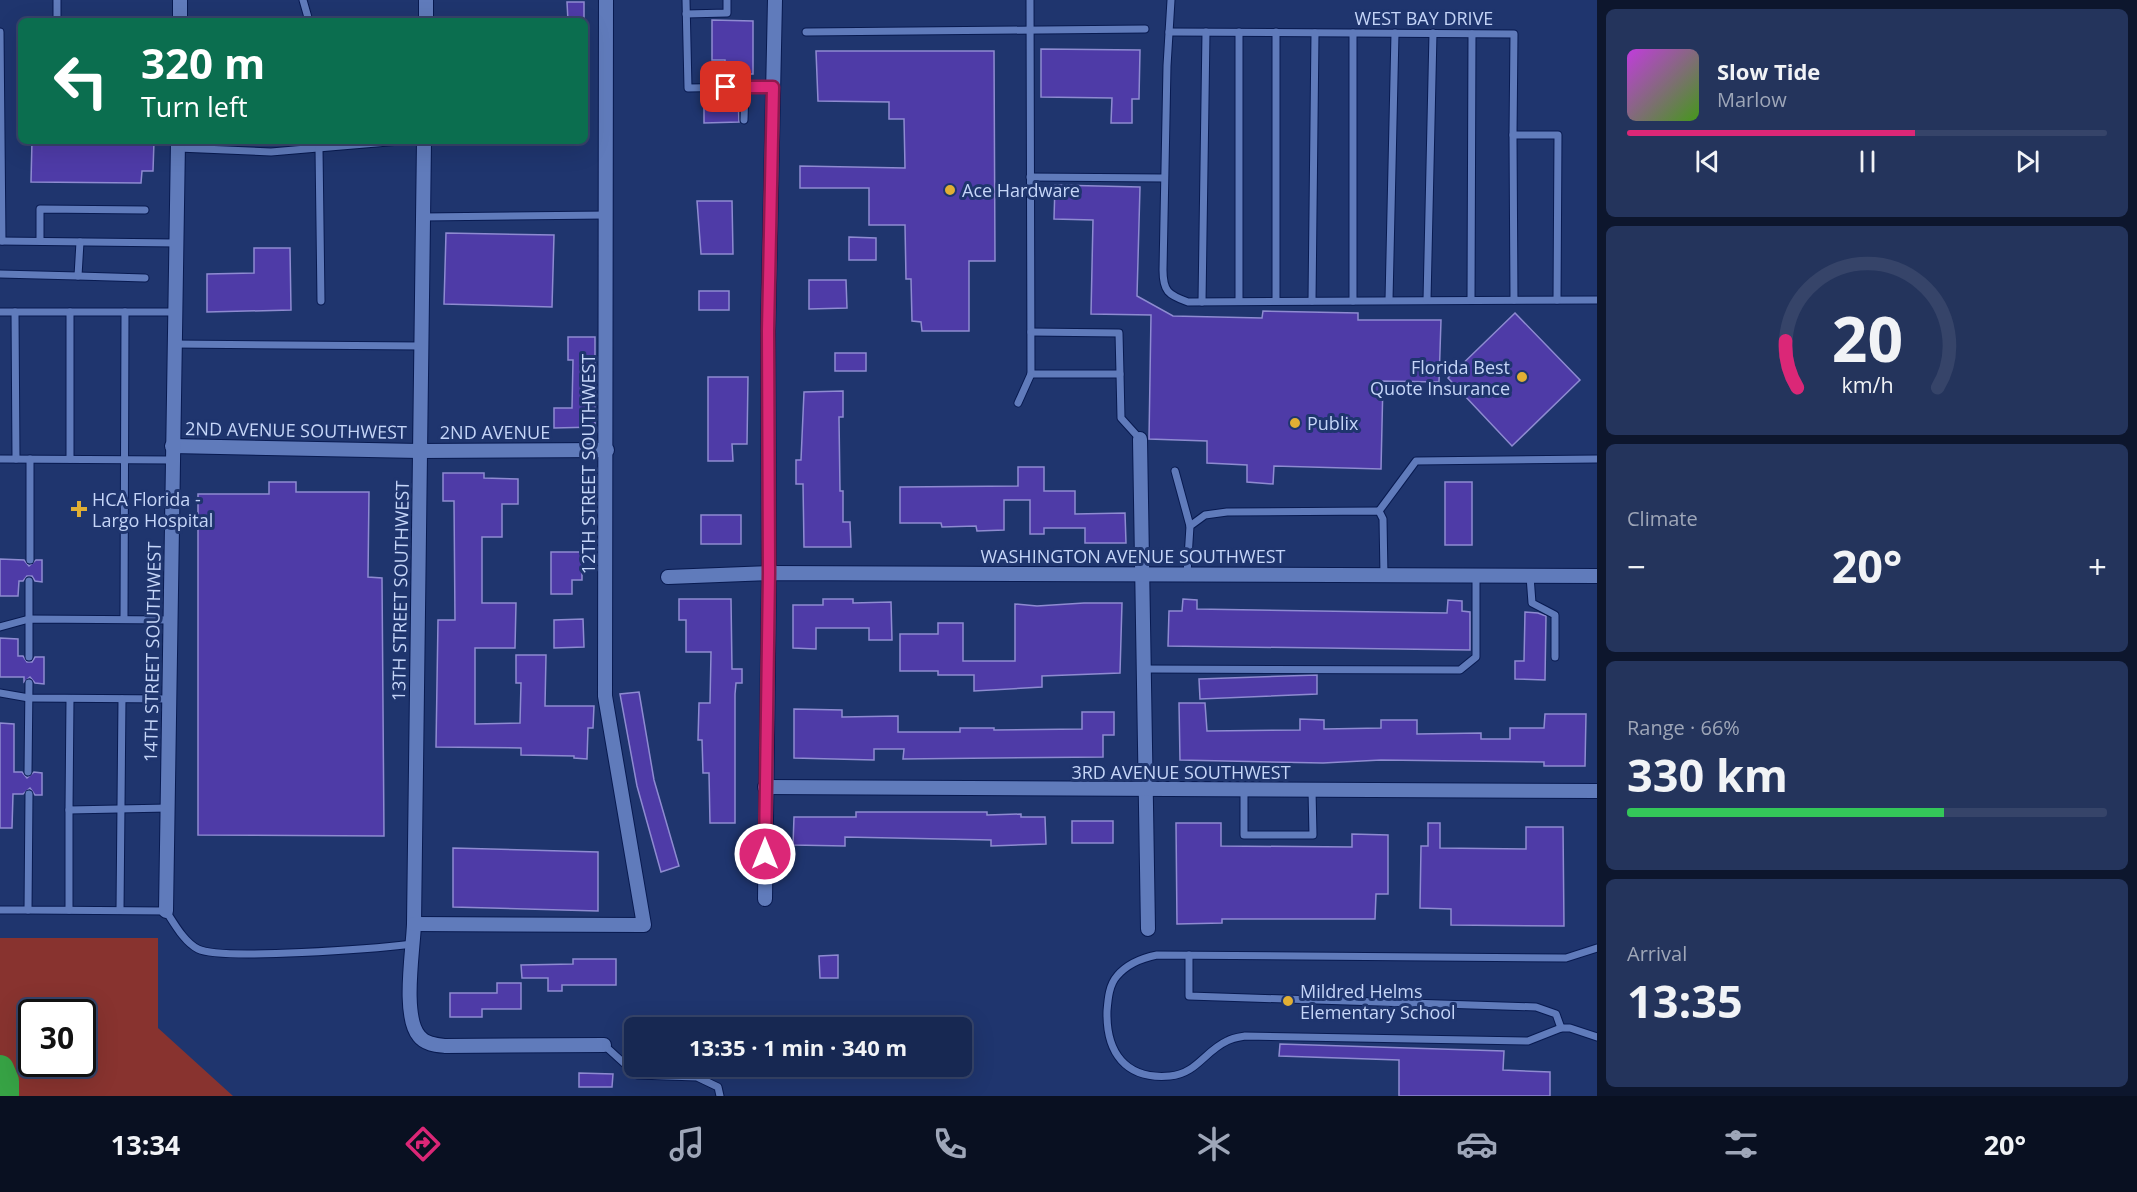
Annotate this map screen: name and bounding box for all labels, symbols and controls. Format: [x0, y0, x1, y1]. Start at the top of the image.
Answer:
street label: WEST BAY DRIVE [1355, 6, 1493, 30]
text: 320 m [141, 34, 265, 91]
icon: left [42, 42, 120, 120]
text: Slow Tide [1717, 56, 1820, 86]
pin [700, 61, 751, 112]
icon: arrive [709, 70, 742, 103]
text: Marlow [1717, 86, 1787, 113]
text: Turn left [141, 88, 248, 125]
icon: previous [1691, 145, 1724, 178]
icon: pause [1851, 145, 1884, 178]
icon: next [2011, 145, 2044, 178]
place label: Ace Hardware [962, 178, 1080, 202]
marker: Ace Hardware [943, 183, 957, 197]
text: 20 [1831, 295, 1903, 380]
street label: 12TH STREET SOUTHWEST [576, 354, 600, 574]
place label: Florida Best Quote Insurance [1370, 355, 1510, 400]
marker: Florida Best Quote Insurance [1515, 370, 1529, 384]
text: km/h [1841, 370, 1893, 399]
place label: Publix [1307, 411, 1359, 435]
street label: 2ND AVENUE SOUTHWEST [185, 416, 407, 444]
marker: Publix [1288, 416, 1302, 430]
street label: 2ND AVENUE [440, 420, 550, 444]
street label: 13TH STREET SOUTHWEST [386, 480, 414, 701]
place label: HCA Florida - Largo Hospital [92, 487, 213, 532]
marker: HCA Florida - Largo Hospital [70, 500, 88, 518]
text: Climate [1627, 505, 1698, 532]
text: 20° [1832, 535, 1902, 596]
street label: 14TH STREET SOUTHWEST [138, 541, 166, 762]
street label: WASHINGTON AVENUE SOUTHWEST [980, 544, 1286, 568]
text: − [1627, 544, 1646, 589]
text: + [2088, 544, 2107, 589]
text: Range · 66% [1627, 714, 1740, 741]
text: 330 km [1627, 744, 1788, 805]
street label: 3RD AVENUE SOUTHWEST [1071, 760, 1291, 784]
position arrow [733, 822, 797, 886]
text: Arrival [1627, 940, 1687, 967]
text: 13:35 [1627, 970, 1743, 1031]
place label: Mildred Helms Elementary School [1300, 979, 1456, 1024]
marker: Mildred Helms Elementary School [1281, 994, 1295, 1008]
speed limit sign: 30 [18, 999, 96, 1077]
text: 13:35 · 1 min · 340 m [689, 1032, 907, 1062]
icon: directions [402, 1123, 444, 1165]
icon: music [666, 1123, 708, 1165]
icon: phone [929, 1123, 971, 1165]
icon: climate [1193, 1123, 1235, 1165]
icon: car [1456, 1123, 1498, 1165]
icon: filters [1720, 1123, 1762, 1165]
text: 13:34 [111, 1126, 180, 1163]
text: 20° [1984, 1126, 2026, 1163]

